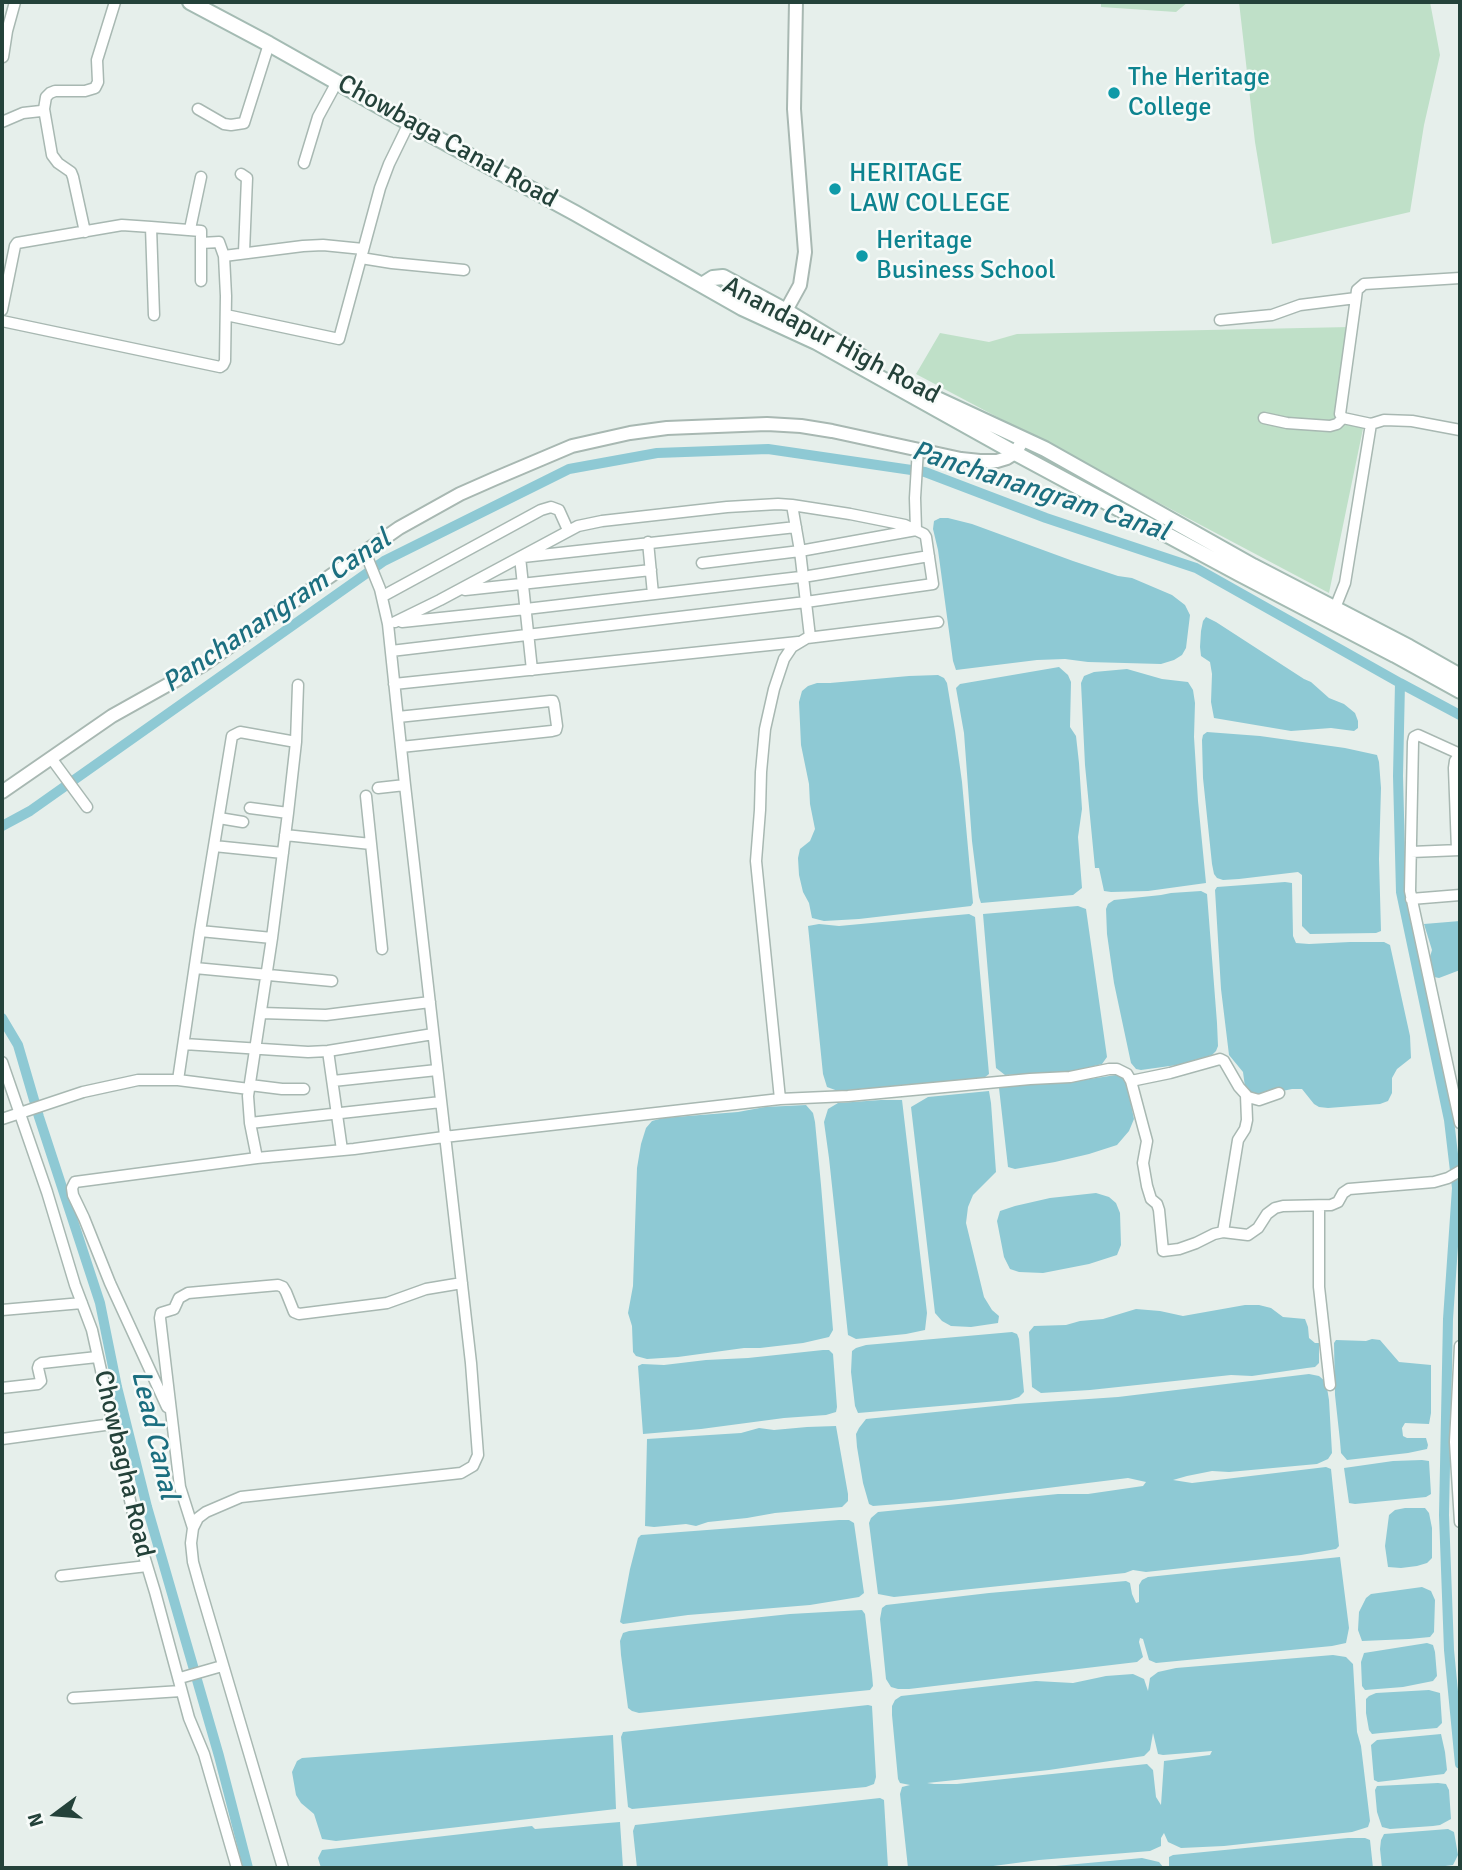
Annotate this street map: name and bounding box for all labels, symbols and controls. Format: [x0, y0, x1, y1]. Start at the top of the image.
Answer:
place label: The Heritage College [1128, 62, 1270, 124]
street label: Chowbaga Canal Road [332, 69, 562, 215]
marker: The Heritage College [1106, 85, 1122, 101]
place label: HERITAGE LAW COLLEGE [849, 158, 1011, 220]
marker: HERITAGE LAW COLLEGE [827, 181, 843, 197]
place label: Heritage Business School [876, 225, 1056, 286]
marker: Heritage Business School [854, 248, 870, 264]
street label: Anandapur High Road [717, 271, 945, 411]
water label: Panchanangram Canal [907, 435, 1173, 549]
water label: Panchanangram Canal [156, 523, 398, 701]
street label: Chowbagha Road [86, 1367, 160, 1561]
water label: Lead Canal [123, 1367, 185, 1503]
north arrow [21, 1779, 91, 1849]
text: N [22, 1810, 49, 1829]

